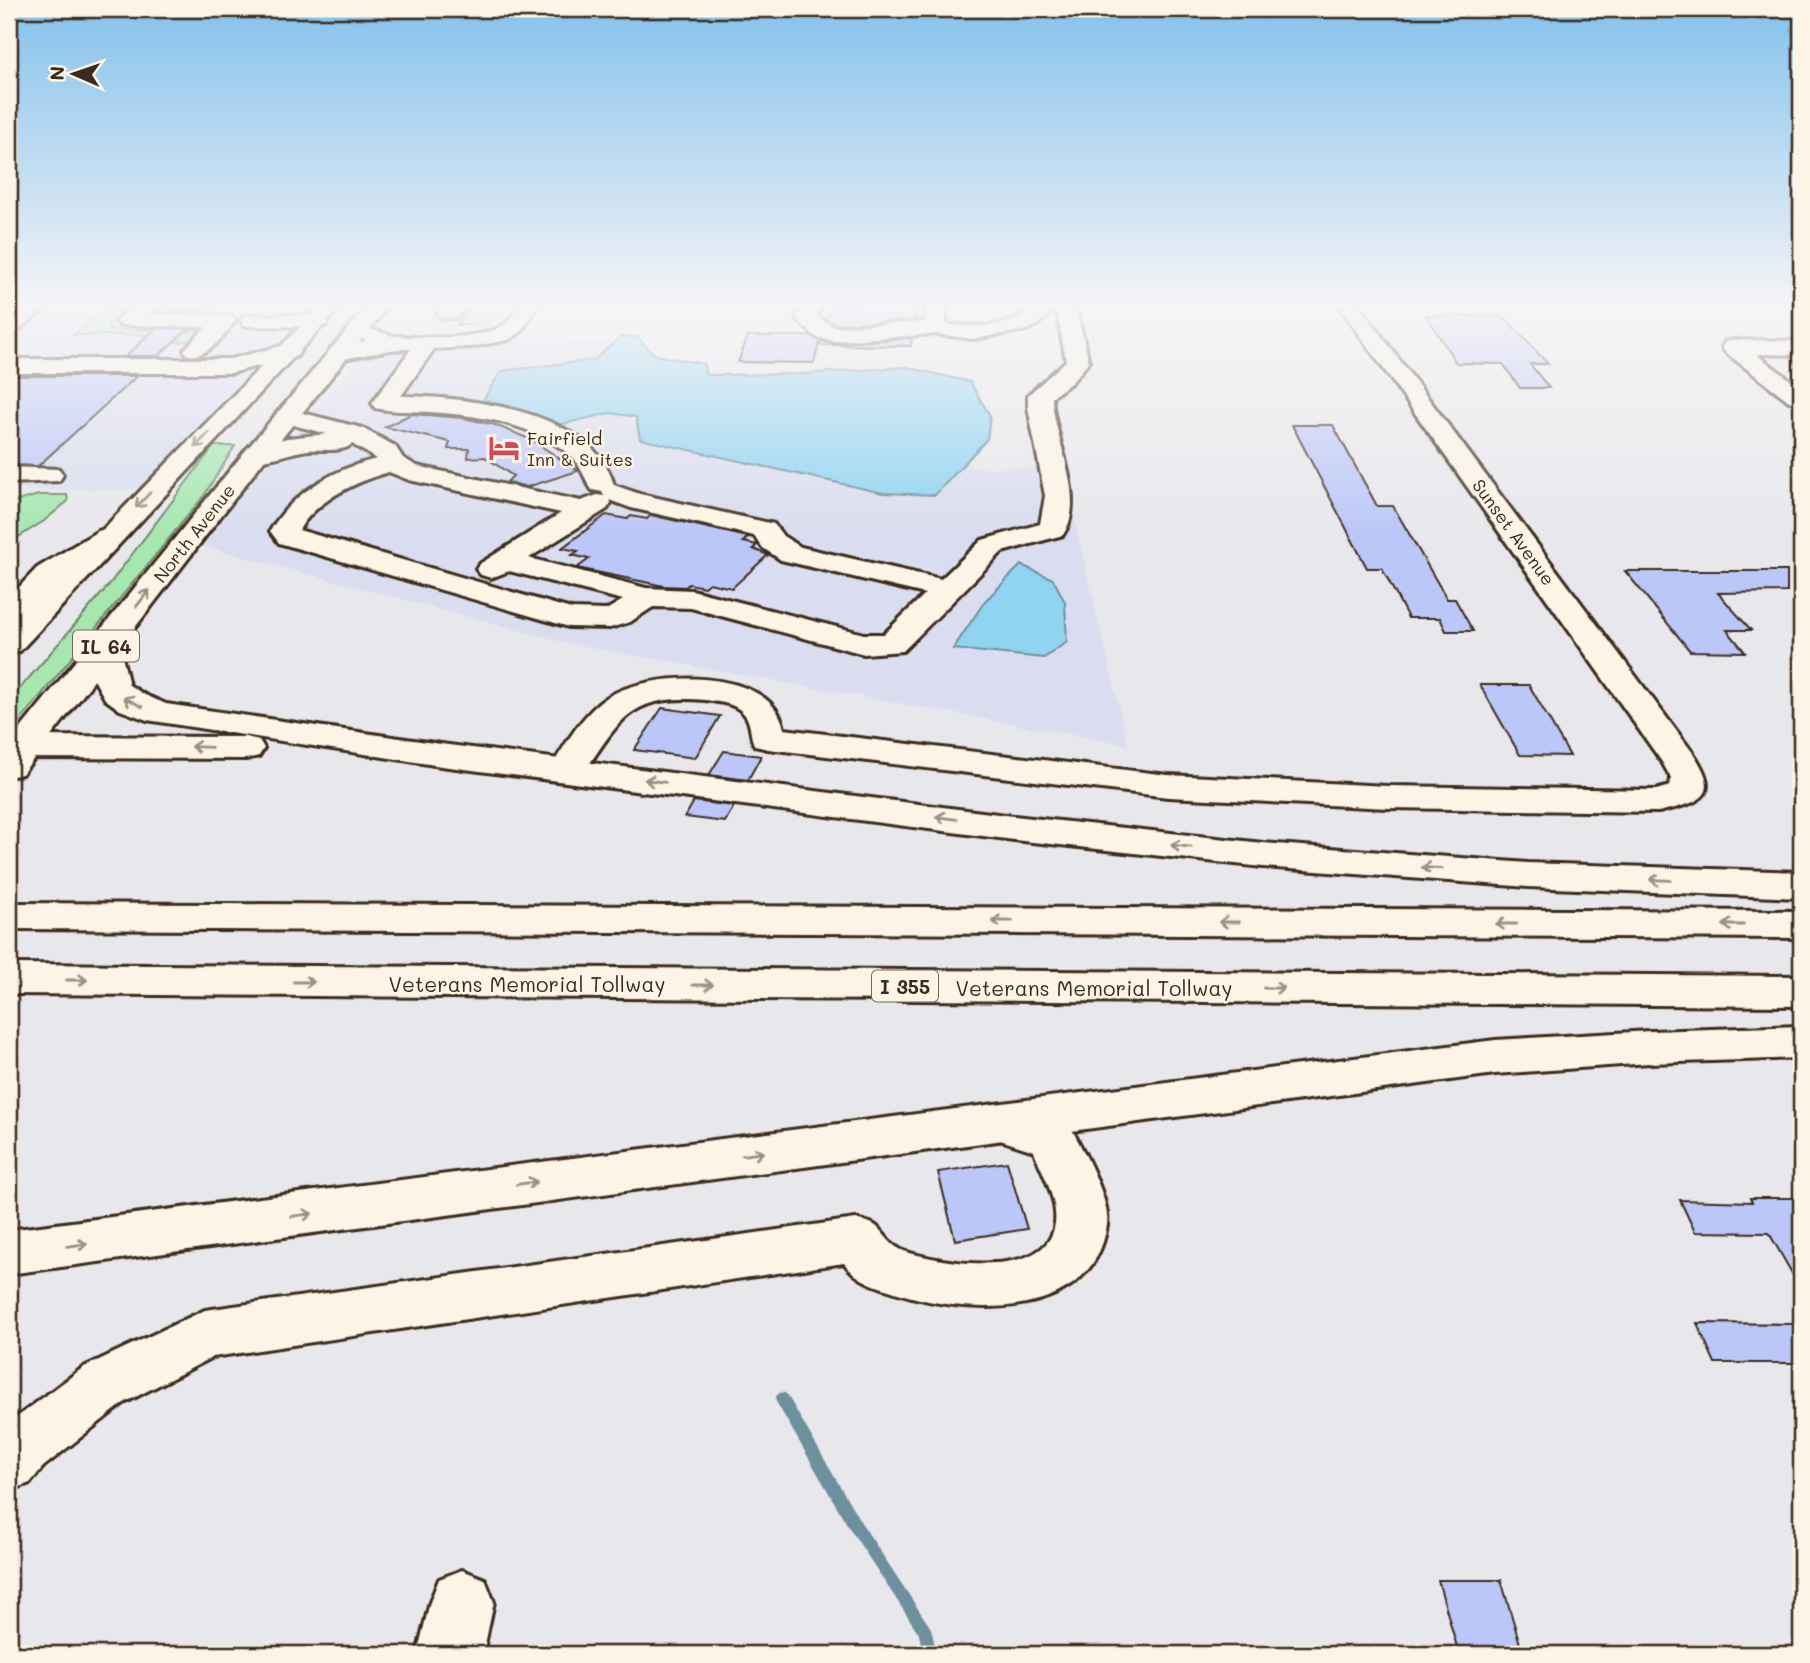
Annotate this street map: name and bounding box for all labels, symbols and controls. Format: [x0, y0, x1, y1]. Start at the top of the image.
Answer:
north arrow [38, 38, 108, 108]
text: N [44, 66, 69, 81]
place label: Fairfield Inn & Suites [527, 426, 633, 471]
hotel icon: Fairfield Inn & Suites [487, 431, 521, 465]
one-way arrow [193, 432, 210, 449]
street label: Sunset Avenue [1467, 474, 1561, 590]
street label: North Avenue [148, 479, 240, 587]
one-way arrow [135, 491, 152, 508]
one-way arrow [136, 589, 151, 608]
road number: IL 64 [73, 631, 139, 662]
one-way arrow [123, 695, 144, 709]
one-way arrow [190, 740, 213, 753]
one-way arrow [644, 774, 667, 787]
one-way arrow [936, 811, 958, 824]
one-way arrow [1171, 839, 1193, 852]
one-way arrow [1422, 861, 1444, 874]
one-way arrow [1648, 873, 1671, 886]
one-way arrow [990, 914, 1013, 928]
one-way arrow [1218, 915, 1241, 929]
one-way arrow [1494, 917, 1517, 931]
one-way arrow [1722, 918, 1745, 932]
street label: Veterans Memorial Tollway [389, 970, 665, 997]
road number: I 355 [872, 970, 938, 1002]
one-way arrow [65, 973, 88, 987]
street label: Veterans Memorial Tollway [956, 974, 1232, 1001]
one-way arrow [293, 975, 316, 989]
one-way arrow [692, 978, 715, 991]
one-way arrow [1262, 981, 1285, 995]
one-way arrow [741, 1147, 764, 1160]
one-way arrow [515, 1177, 538, 1190]
one-way arrow [290, 1208, 313, 1221]
one-way arrow [65, 1239, 87, 1252]

